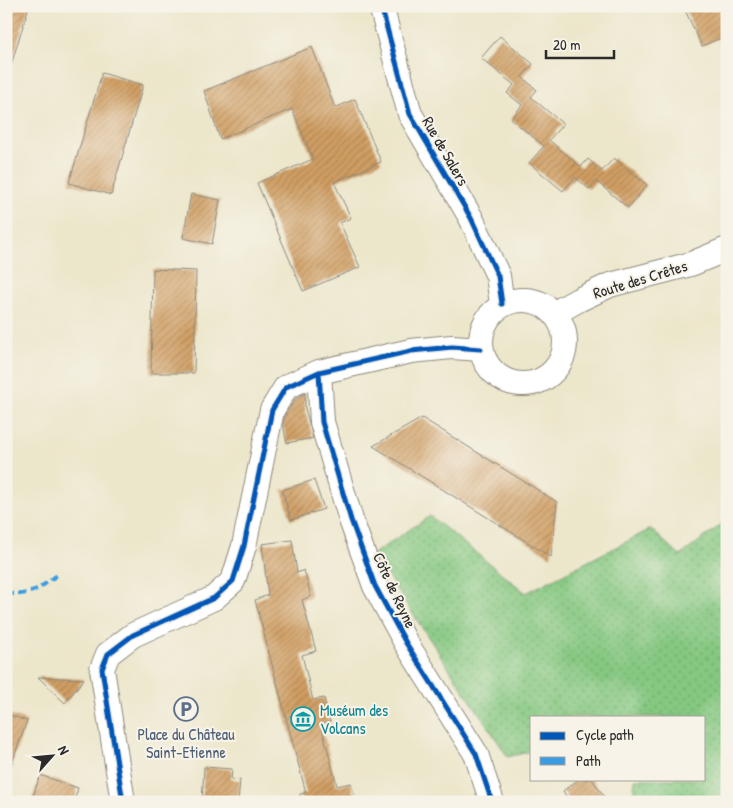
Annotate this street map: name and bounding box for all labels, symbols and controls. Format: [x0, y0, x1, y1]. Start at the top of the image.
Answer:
scale bar [546, 28, 613, 60]
text: 20 m [553, 34, 580, 55]
street label: Rue de Salers [417, 112, 475, 190]
street label: Route des Crêtes [590, 254, 690, 304]
street label: Côte de Reyne [368, 549, 422, 632]
parking icon: Place du Château Saint-Etienne [173, 696, 199, 722]
place label: Muséum des Volcans [320, 699, 388, 739]
museum icon: Muséum des Volcans [290, 706, 316, 732]
legend [530, 716, 706, 780]
place label: Place du Château Saint-Etienne [137, 723, 235, 763]
text: Cycle path [576, 724, 634, 745]
north arrow [28, 730, 78, 780]
text: N [54, 742, 74, 758]
text: Path [576, 750, 601, 771]

